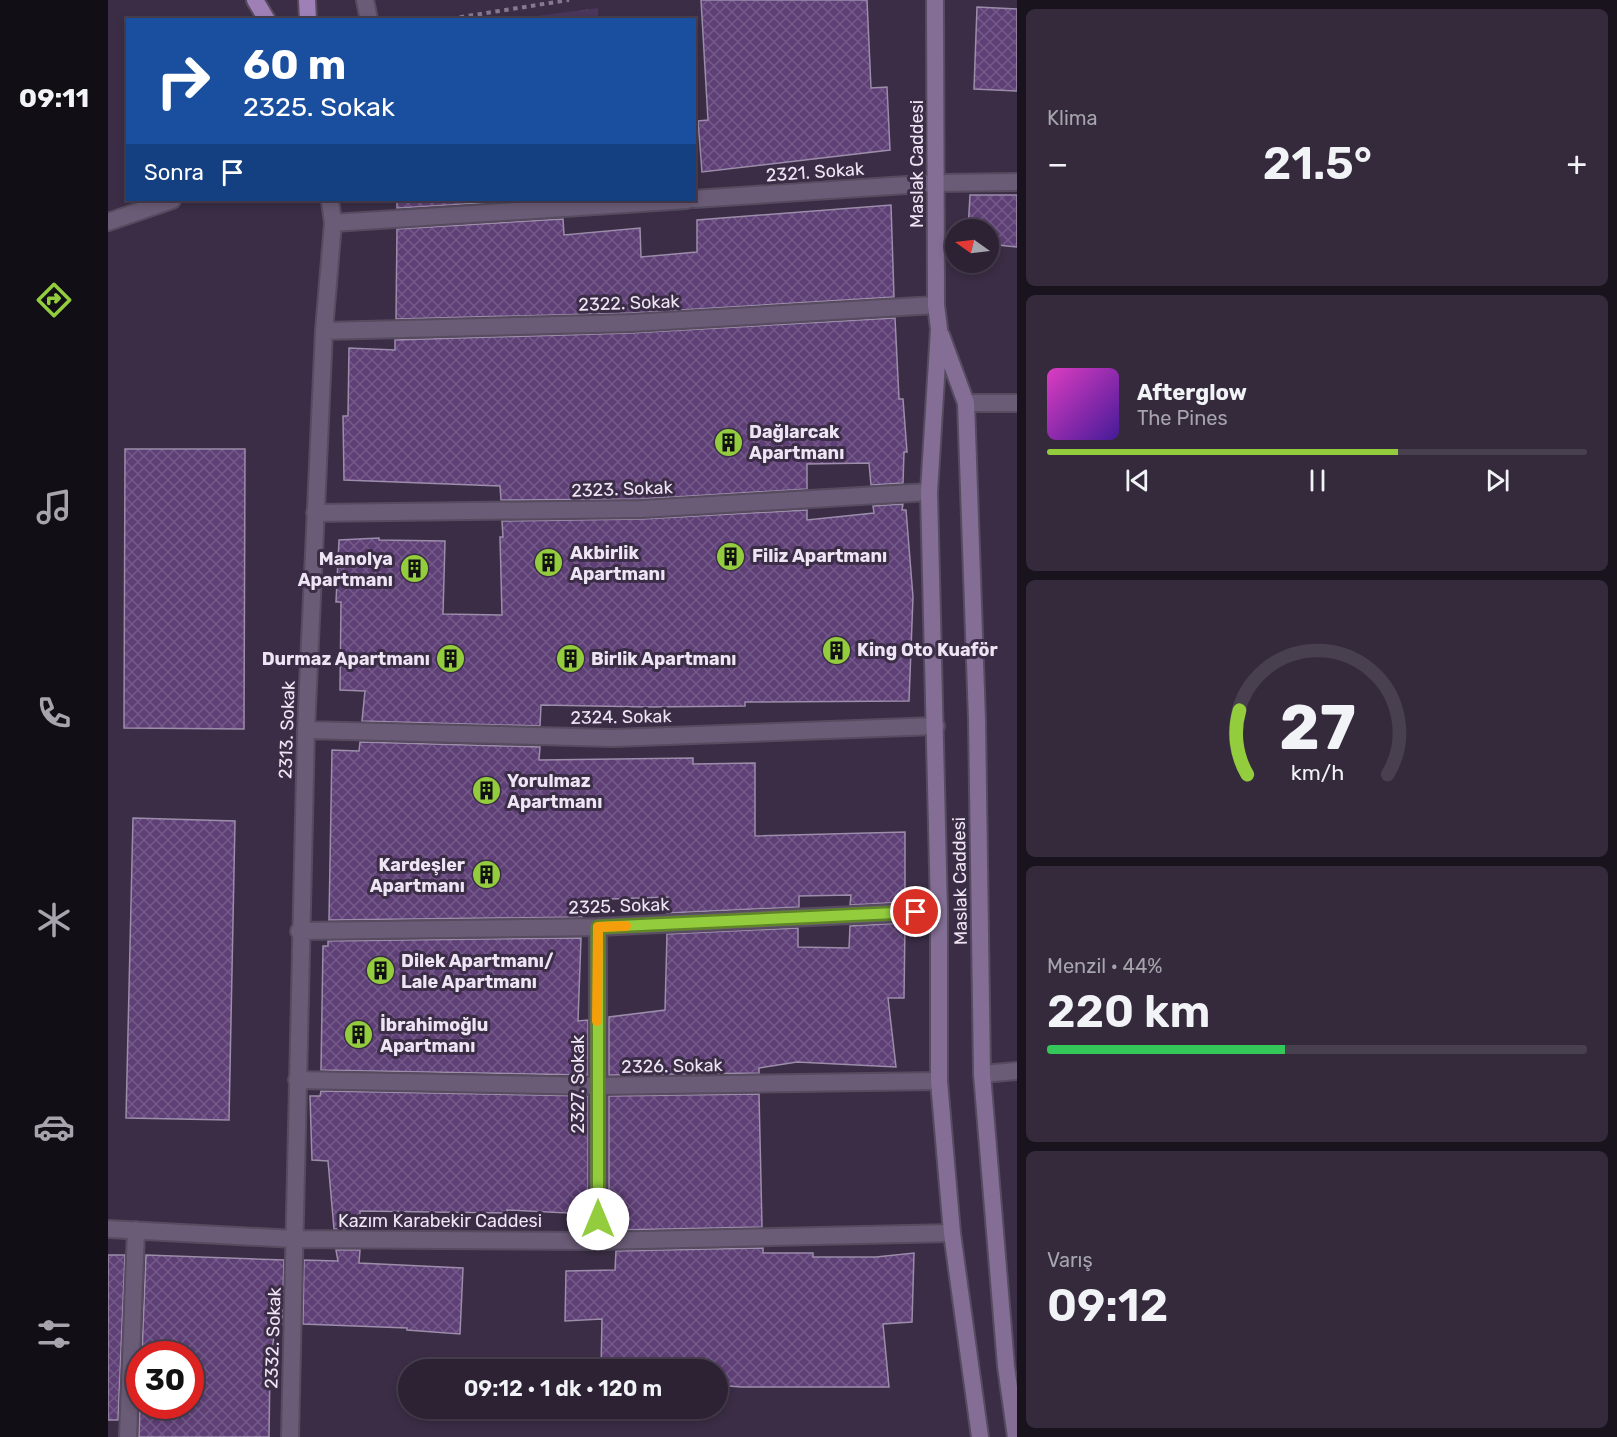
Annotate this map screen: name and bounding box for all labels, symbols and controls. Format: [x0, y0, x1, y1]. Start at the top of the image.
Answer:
text: 60 m [243, 40, 346, 90]
icon: right [144, 42, 222, 120]
text: 09:11 [19, 82, 89, 114]
text: 2325. Sokak [243, 91, 395, 123]
street label: Maslak Caddesi [906, 100, 928, 228]
text: Klima [1047, 106, 1098, 130]
text: 21.5° [1263, 137, 1372, 190]
text: − [1047, 144, 1068, 183]
text: + [1566, 144, 1587, 183]
icon: arrive [216, 156, 249, 189]
street label: 2321. Sokak [765, 158, 866, 186]
text: Sonra [144, 159, 204, 186]
north arrow [945, 219, 999, 273]
map controls [945, 219, 999, 273]
icon: directions [33, 279, 75, 321]
street label: 2322. Sokak [578, 290, 681, 316]
text: Afterglow [1137, 379, 1247, 406]
text: The Pines [1137, 406, 1228, 430]
place label: Dağlarcak Apartmanı [749, 421, 844, 464]
building icon: Dağlarcak Apartmanı [712, 426, 744, 458]
icon: previous [1121, 464, 1154, 497]
icon: pause [1301, 464, 1334, 497]
icon: next [1481, 464, 1514, 497]
street label: 2323. Sokak [571, 476, 674, 502]
icon: music [33, 486, 75, 528]
building icon: Filiz Apartmanı [715, 540, 747, 572]
place label: Akbirlik Apartmanı [570, 542, 665, 585]
place label: Filiz Apartmanı [752, 545, 887, 567]
building icon: Akbirlik Apartmanı [533, 547, 565, 579]
place label: Manolya Apartmanı [298, 548, 393, 591]
building icon: Manolya Apartmanı [398, 553, 430, 585]
building icon: King Oto Kuaför [820, 634, 852, 666]
place label: King Oto Kuaför [857, 639, 998, 661]
building icon: Durmaz Apartmanı [435, 643, 467, 675]
building icon: Birlik Apartmanı [554, 643, 586, 675]
place label: Durmaz Apartmanı [262, 648, 430, 670]
place label: Birlik Apartmanı [591, 648, 736, 670]
street label: 2313. Sokak [274, 680, 300, 780]
icon: phone [33, 692, 75, 734]
text: 27 [1279, 692, 1355, 766]
street label: 2324. Sokak [570, 705, 673, 729]
text: km/h [1290, 761, 1344, 786]
place label: Yorulmaz Apartmanı [507, 770, 602, 813]
building icon: Yorulmaz Apartmanı [470, 775, 502, 807]
street label: Maslak Caddesi [948, 817, 972, 945]
place label: Kardeşler Apartmanı [370, 854, 465, 897]
building icon: Kardeşler Apartmanı [470, 859, 502, 891]
pin [890, 886, 941, 937]
street label: 2325. Sokak [568, 893, 671, 919]
icon: arrive [899, 895, 932, 928]
icon: climate [33, 899, 75, 941]
place label: Dilek Apartmanı/ Lale Apartmanı [401, 950, 554, 993]
text: Menzil · 44% [1047, 954, 1163, 978]
building icon: Dilek Apartmanı/ Lale Apartmanı [364, 955, 396, 987]
text: 220 km [1047, 985, 1211, 1038]
place label: İbrahimoğlu Apartmanı [380, 1014, 488, 1057]
building icon: İbrahimoğlu Apartmanı [343, 1019, 375, 1051]
street label: 2327. Sokak [567, 1034, 589, 1133]
street label: 2326. Sokak [621, 1054, 724, 1078]
icon: car [33, 1106, 75, 1148]
position arrow [566, 1187, 630, 1251]
street label: Kazım Karabekir Caddesi [338, 1210, 542, 1232]
text: Varış [1047, 1248, 1093, 1272]
text: 09:12 [1047, 1279, 1168, 1332]
street label: 2332. Sokak [260, 1286, 286, 1389]
icon: filters [33, 1313, 75, 1355]
speed limit sign: 30 [126, 1341, 204, 1419]
text: 09:12 · 1 dk · 120 m [464, 1375, 662, 1402]

